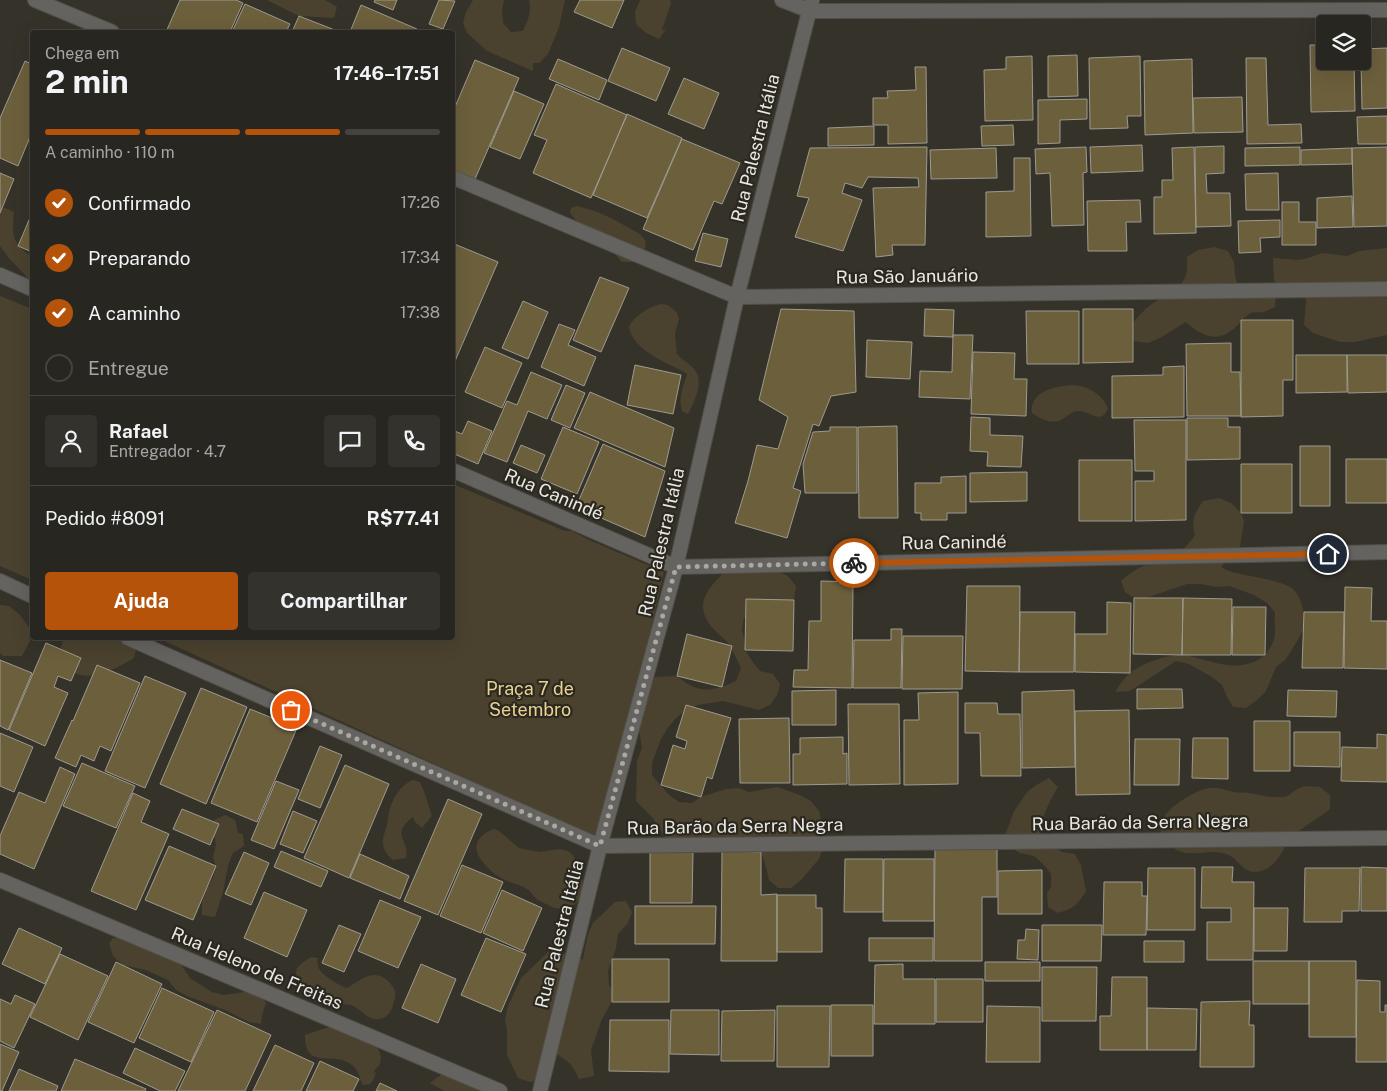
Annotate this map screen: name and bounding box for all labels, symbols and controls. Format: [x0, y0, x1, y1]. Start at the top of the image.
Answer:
map controls [1316, 15, 1371, 70]
button: layers [1316, 15, 1371, 70]
text: Chega em [45, 44, 119, 63]
text: 17:46–17:51 [334, 62, 440, 84]
text: 2 min [45, 63, 129, 100]
street label: Rua Palestra Itália [726, 72, 784, 224]
text: A caminho · 110 m [45, 143, 175, 162]
icon: check [45, 189, 73, 217]
text: Confirmado [88, 192, 191, 214]
text: 17:26 [400, 193, 440, 212]
icon: check [45, 244, 73, 272]
text: Preparando [88, 247, 190, 269]
text: 17:34 [400, 248, 440, 267]
street label: Rua São Januário [836, 264, 978, 288]
icon: check [45, 299, 73, 327]
text: A caminho [88, 302, 181, 324]
text: 17:38 [400, 303, 440, 322]
text: Entregue [88, 357, 169, 379]
button: person [45, 415, 97, 467]
button: chat [324, 415, 376, 467]
button: phone [388, 415, 440, 467]
text: Rafael [109, 420, 168, 442]
text: Entregador · 4.7 [109, 442, 226, 461]
street label: Rua Canindé [501, 464, 607, 524]
street label: Rua Palestra Itália [634, 466, 688, 618]
text: Pedido #8091 [45, 507, 165, 529]
text: R$77.41 [366, 507, 440, 529]
street label: Rua Canindé [901, 531, 1007, 553]
pin [1307, 533, 1349, 575]
courier [829, 538, 879, 588]
icon: home [1314, 540, 1342, 568]
icon: bike [840, 549, 868, 577]
button: Ajuda [45, 572, 238, 630]
button: Compartilhar [248, 572, 440, 630]
park label: Praça 7 de Setembro [486, 678, 574, 720]
pin [270, 689, 312, 731]
icon: bag [277, 696, 305, 724]
street label: Rua Barão da Serra Negra [1032, 810, 1248, 834]
street label: Rua Barão da Serra Negra [627, 814, 843, 838]
street label: Rua Palestra Itália [530, 858, 588, 1010]
street label: Rua Heleno de Freitas [168, 922, 346, 1014]

